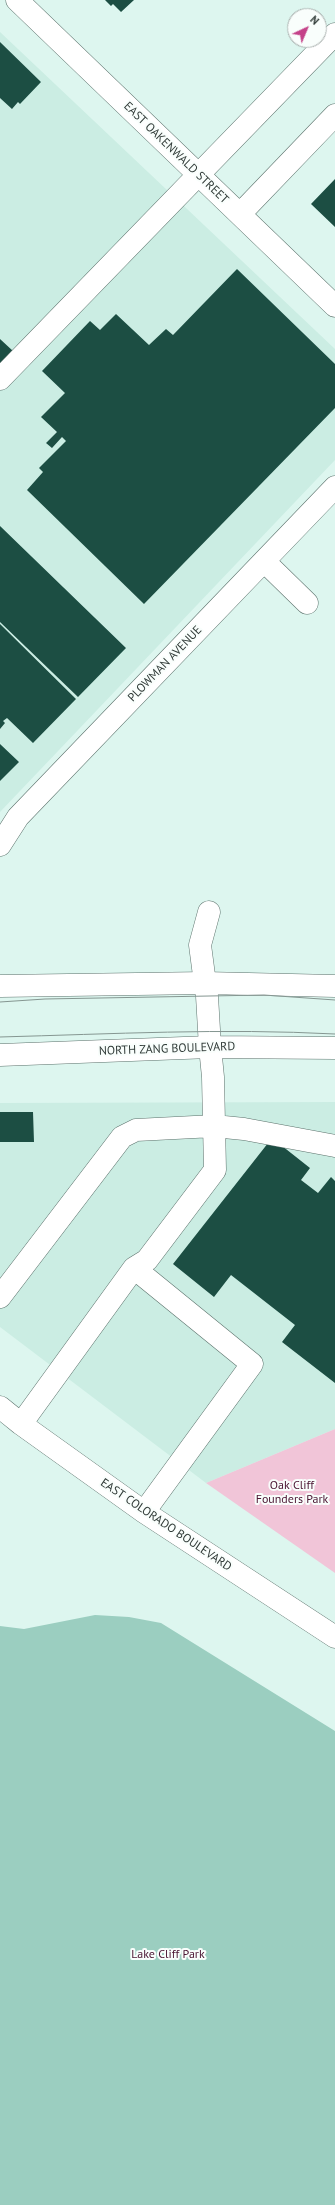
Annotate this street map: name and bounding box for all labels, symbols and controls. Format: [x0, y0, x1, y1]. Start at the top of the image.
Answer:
north arrow [287, 8, 327, 48]
text: N [307, 13, 322, 28]
street label: EAST OAKENWALD STREET [121, 99, 231, 207]
street label: PLOWMAN AVENUE [125, 623, 205, 705]
street label: NORTH ZANG BOULEVARD [99, 1039, 235, 1059]
street label: EAST COLORADO BOULEVARD [98, 1476, 234, 1574]
park label: Oak Cliff Founders Park [256, 1479, 328, 1507]
park label: Lake Cliff Park [131, 1948, 205, 1962]

